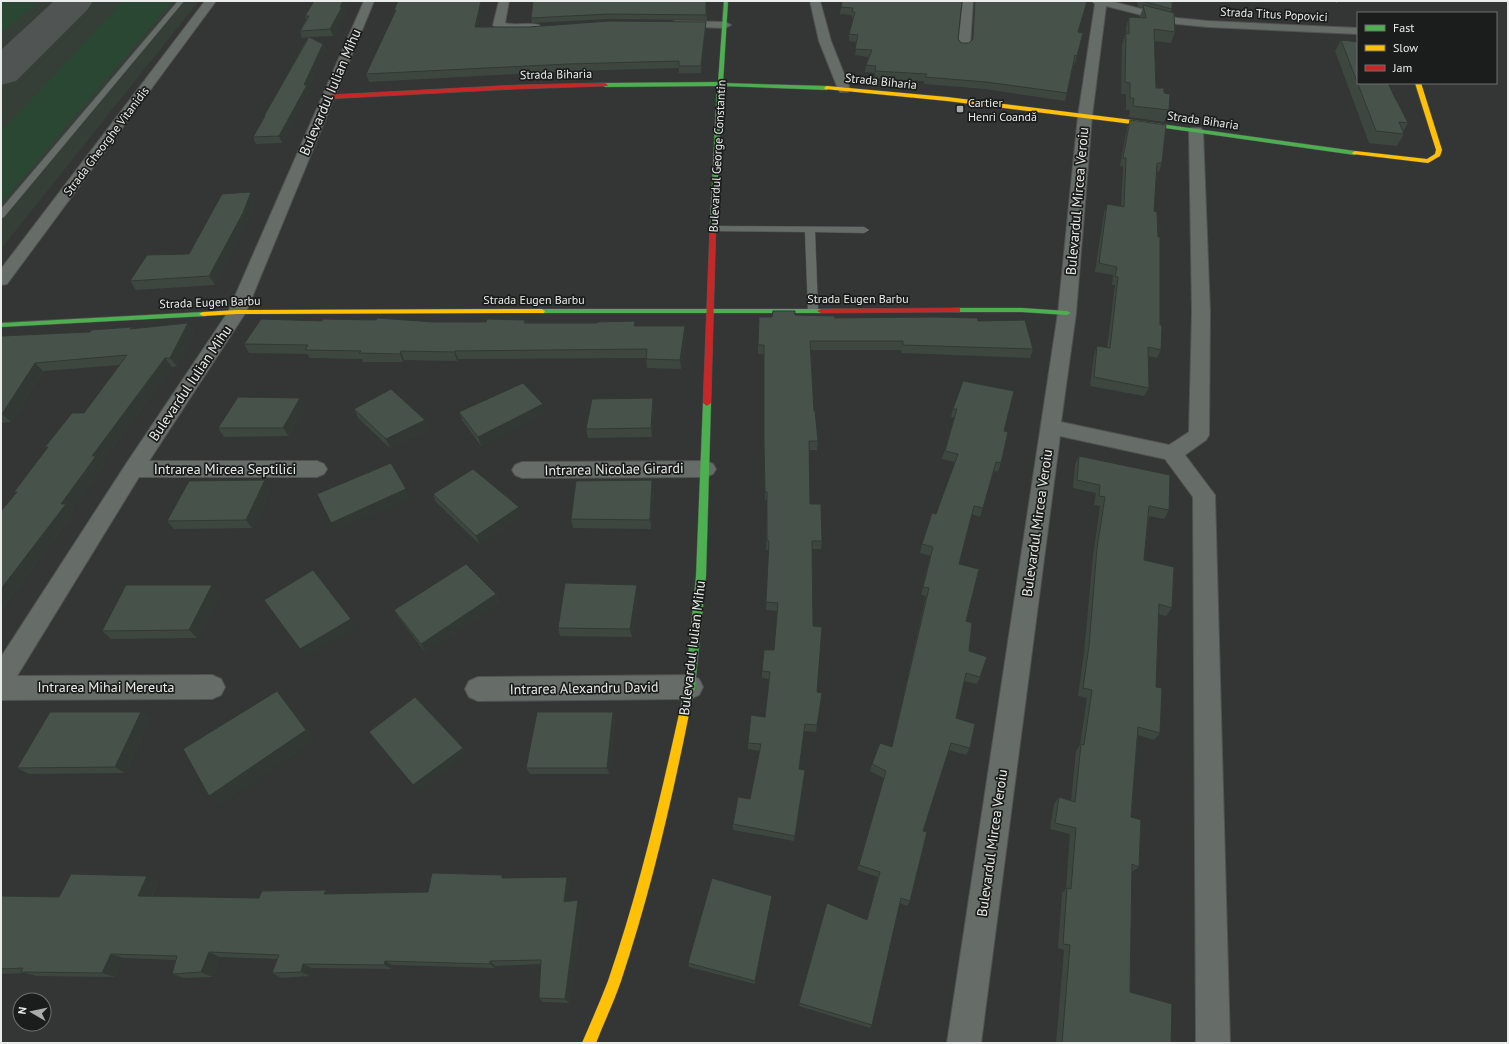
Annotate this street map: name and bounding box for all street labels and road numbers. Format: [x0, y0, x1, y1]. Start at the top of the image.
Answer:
street label: Strada Titus Popovici [1220, 4, 1328, 24]
street label: Bulevardul Iulian Mihu [295, 26, 365, 158]
street label: Strada Biharia [520, 66, 592, 82]
street label: Strada Biharia [844, 70, 918, 92]
street label: Bulevardul George Constantin [706, 79, 728, 233]
street label: Strada Gheorghe Vitanidis [60, 83, 152, 199]
street label: Strada Biharia [1166, 108, 1240, 132]
street label: Bulevardul Mircea Veroiu [1062, 126, 1092, 276]
street label: Strada Eugen Barbu [807, 291, 909, 306]
street label: Strada Eugen Barbu [483, 292, 585, 307]
street label: Strada Eugen Barbu [159, 293, 261, 311]
street label: Bulevardul Iulian Mihu [145, 322, 235, 444]
street label: Bulevardul Mircea Veroiu [1018, 448, 1056, 598]
street label: Intrarea Nicolae Girardi [544, 459, 684, 479]
street label: Intrarea Mircea Septilici [154, 460, 296, 478]
street label: Bulevardul Iulian Mihu [675, 580, 709, 716]
street label: Intrarea Mihai Mereuta [38, 678, 175, 696]
street label: Intrarea Alexandru David [509, 678, 659, 698]
street label: Bulevardul Mircea Veroiu [973, 768, 1011, 918]

